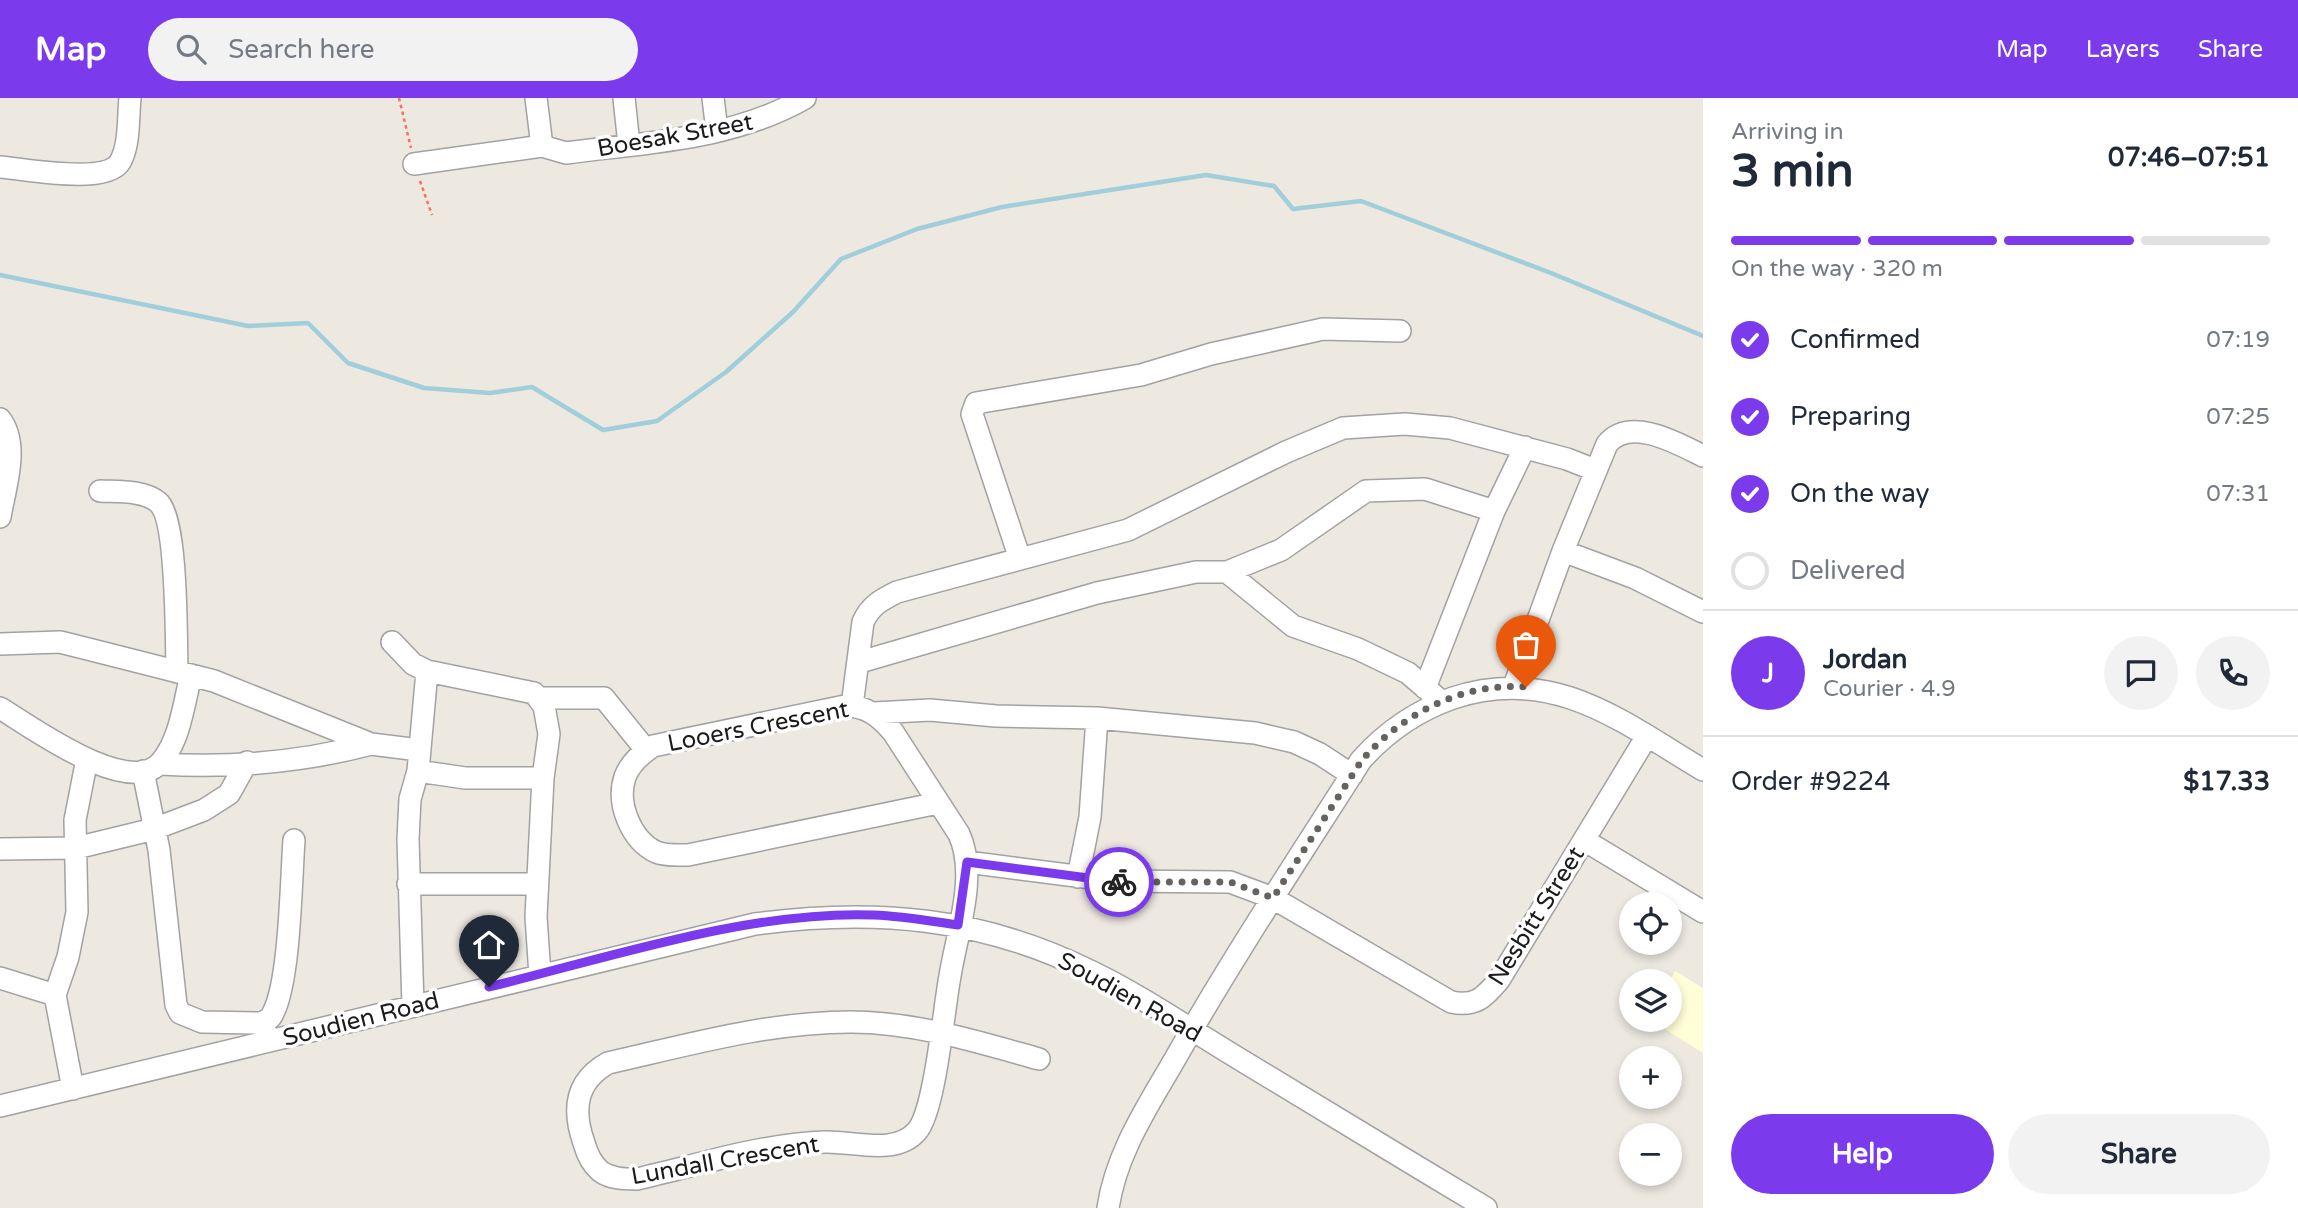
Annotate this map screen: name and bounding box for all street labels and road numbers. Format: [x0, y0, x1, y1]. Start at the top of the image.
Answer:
street label: Boesak Street [595, 108, 755, 163]
street label: Looers Crescent [665, 695, 851, 758]
street label: Nesbitt Street [1482, 841, 1591, 991]
street label: Soudien Road [1053, 946, 1207, 1049]
street label: Soudien Road [280, 986, 442, 1053]
street label: Lundall Crescent [629, 1130, 821, 1191]

